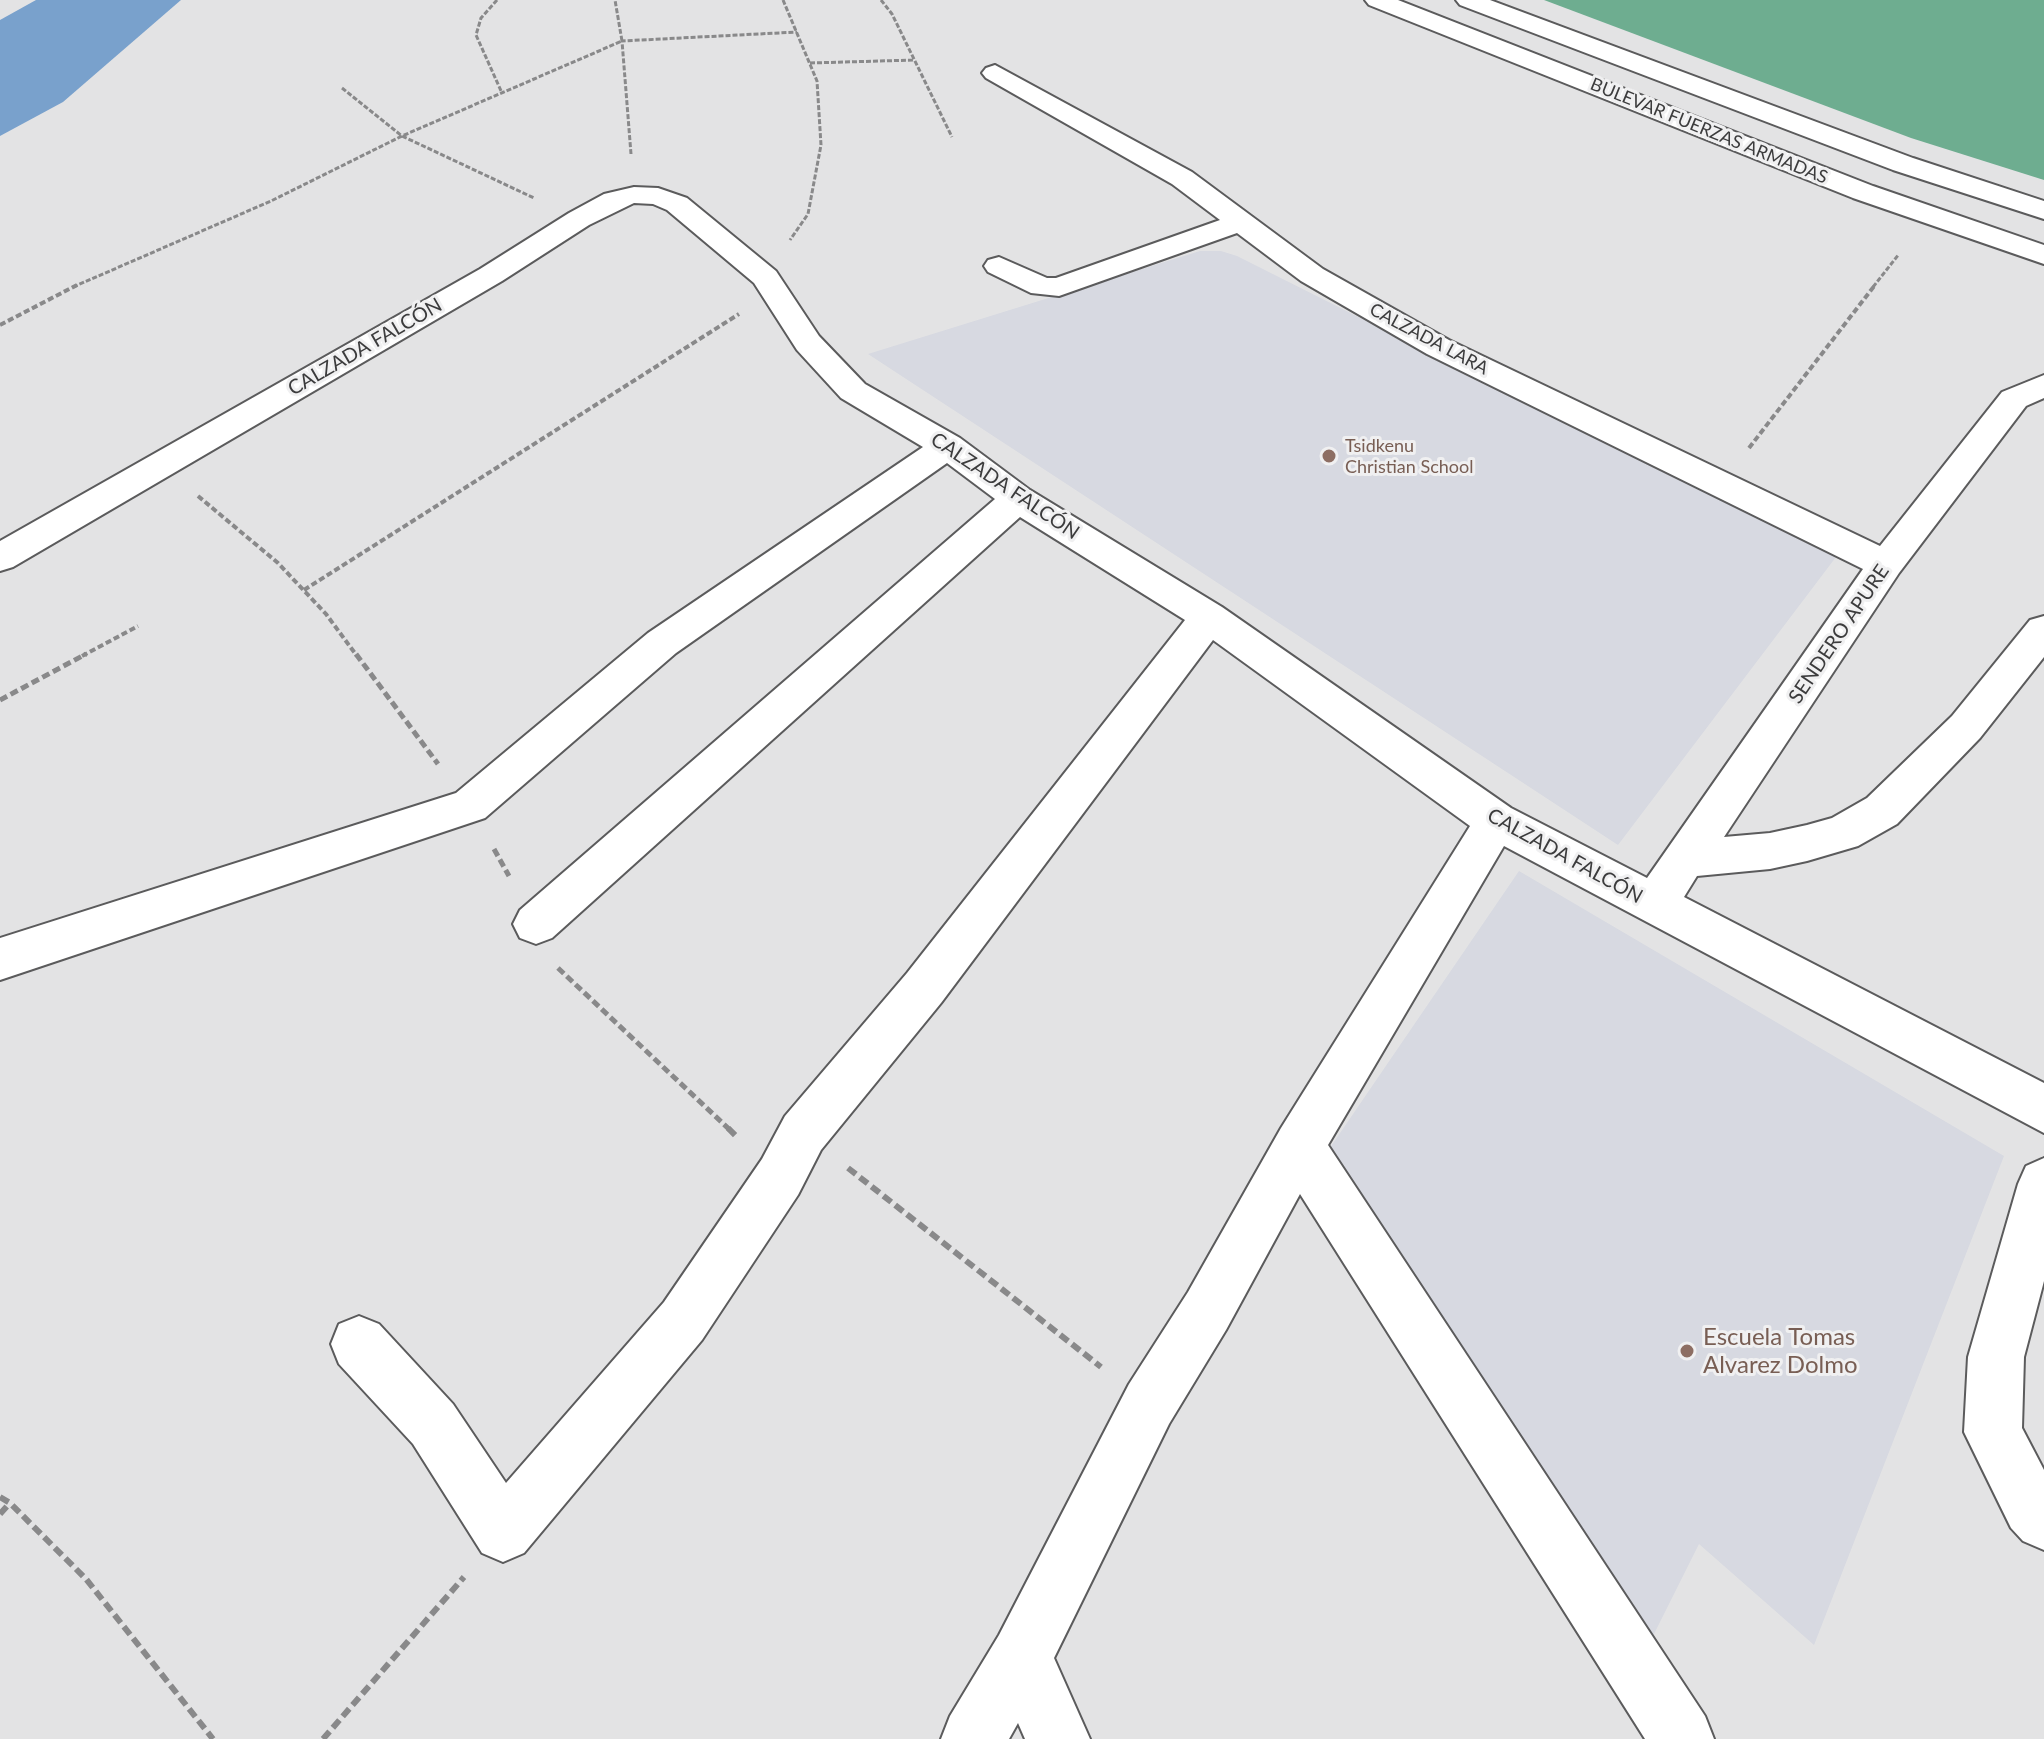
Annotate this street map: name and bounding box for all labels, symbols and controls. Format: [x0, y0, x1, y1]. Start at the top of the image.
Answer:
street label: BULEVAR FUERZAS ARMADAS [1587, 73, 1831, 189]
street label: CALZADA FALCÓN [284, 293, 446, 401]
street label: CALZADA LARA [1366, 299, 1492, 379]
street label: CALZADA FALCÓN [926, 427, 1084, 545]
place label: Tsidkenu Christian School [1345, 435, 1473, 478]
marker: Tsidkenu Christian School [1320, 447, 1338, 465]
street label: SENDERO APURE [1784, 560, 1894, 708]
street label: CALZADA FALCÓN [1483, 803, 1647, 909]
place label: Escuela Tomas Alvarez Dolmo [1703, 1323, 1858, 1379]
marker: Escuela Tomas Alvarez Dolmo [1678, 1342, 1696, 1360]

